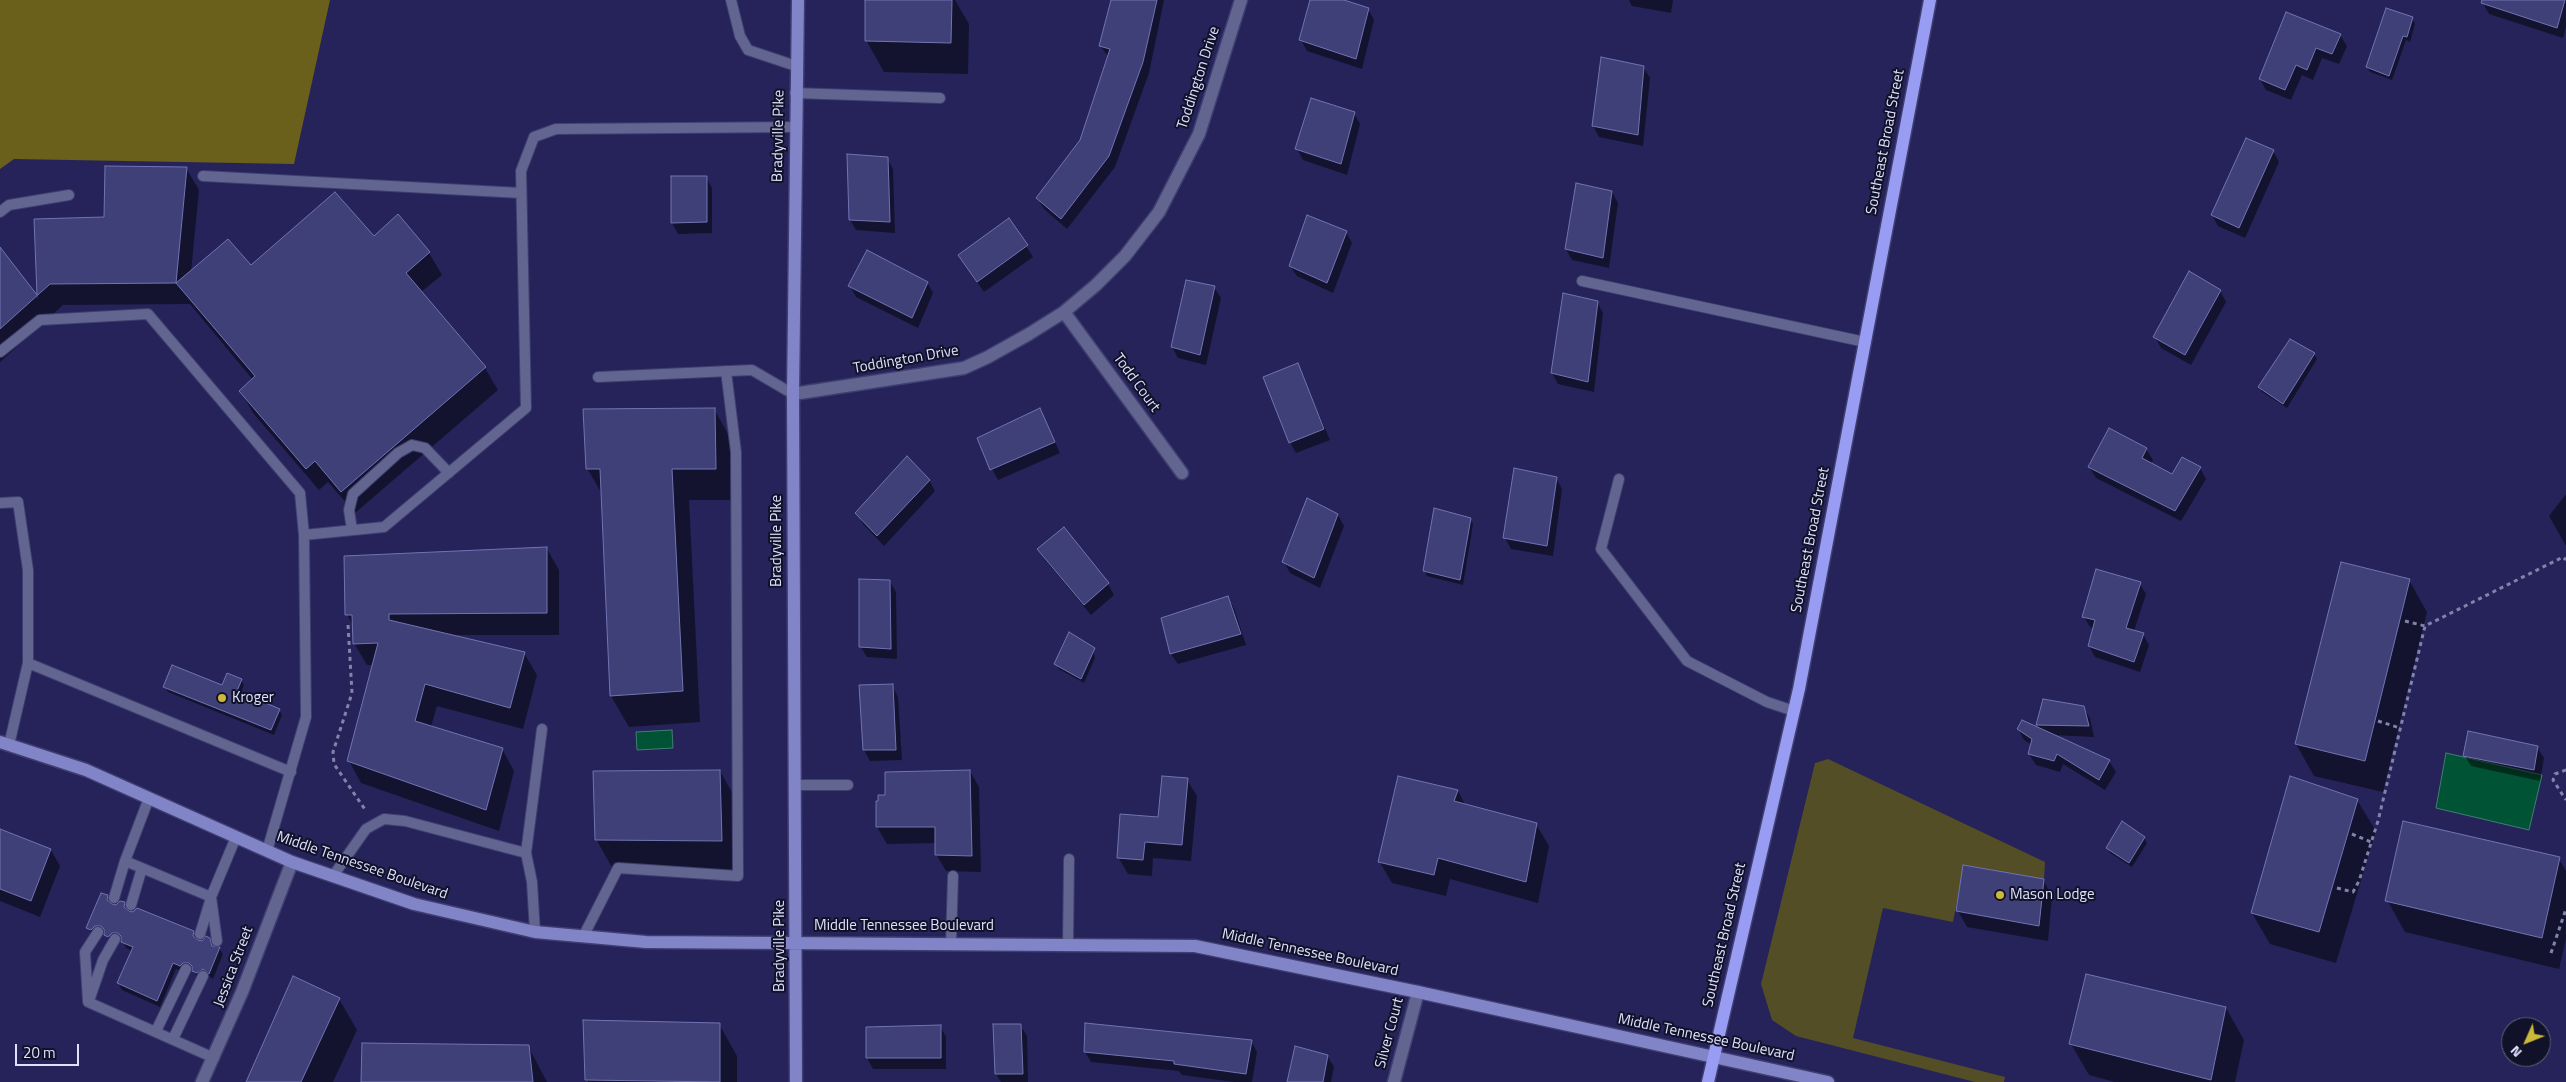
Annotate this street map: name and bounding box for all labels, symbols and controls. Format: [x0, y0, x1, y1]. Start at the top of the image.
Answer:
street label: Toddington Drive [1174, 24, 1224, 132]
street label: Southeast Broad Street [1863, 68, 1909, 216]
street label: Bradyville Pike [769, 90, 789, 182]
street label: Toddington Drive [852, 342, 960, 378]
street label: Todd Court [1109, 350, 1163, 416]
street label: Southeast Broad Street [1788, 466, 1834, 614]
street label: Bradyville Pike [768, 495, 786, 587]
place label: Kroger [232, 689, 274, 707]
marker: Kroger [216, 692, 228, 704]
street label: Middle Tennessee Boulevard [274, 828, 450, 904]
street label: Southeast Broad Street [1700, 861, 1750, 1009]
place label: Mason Lodge [2010, 886, 2095, 904]
marker: Mason Lodge [1994, 889, 2006, 901]
street label: Bradyville Pike [771, 900, 789, 992]
street label: Middle Tennessee Boulevard [814, 917, 994, 935]
street label: Jessica Street [210, 924, 258, 1010]
street label: Middle Tennessee Boulevard [1220, 925, 1400, 981]
street label: Silver Court [1372, 996, 1408, 1070]
street label: Middle Tennessee Boulevard [1616, 1010, 1796, 1066]
north arrow [2501, 1017, 2551, 1067]
scale bar [18, 1034, 81, 1066]
text: 20 m [23, 1041, 56, 1064]
text: N [2505, 1041, 2526, 1063]

